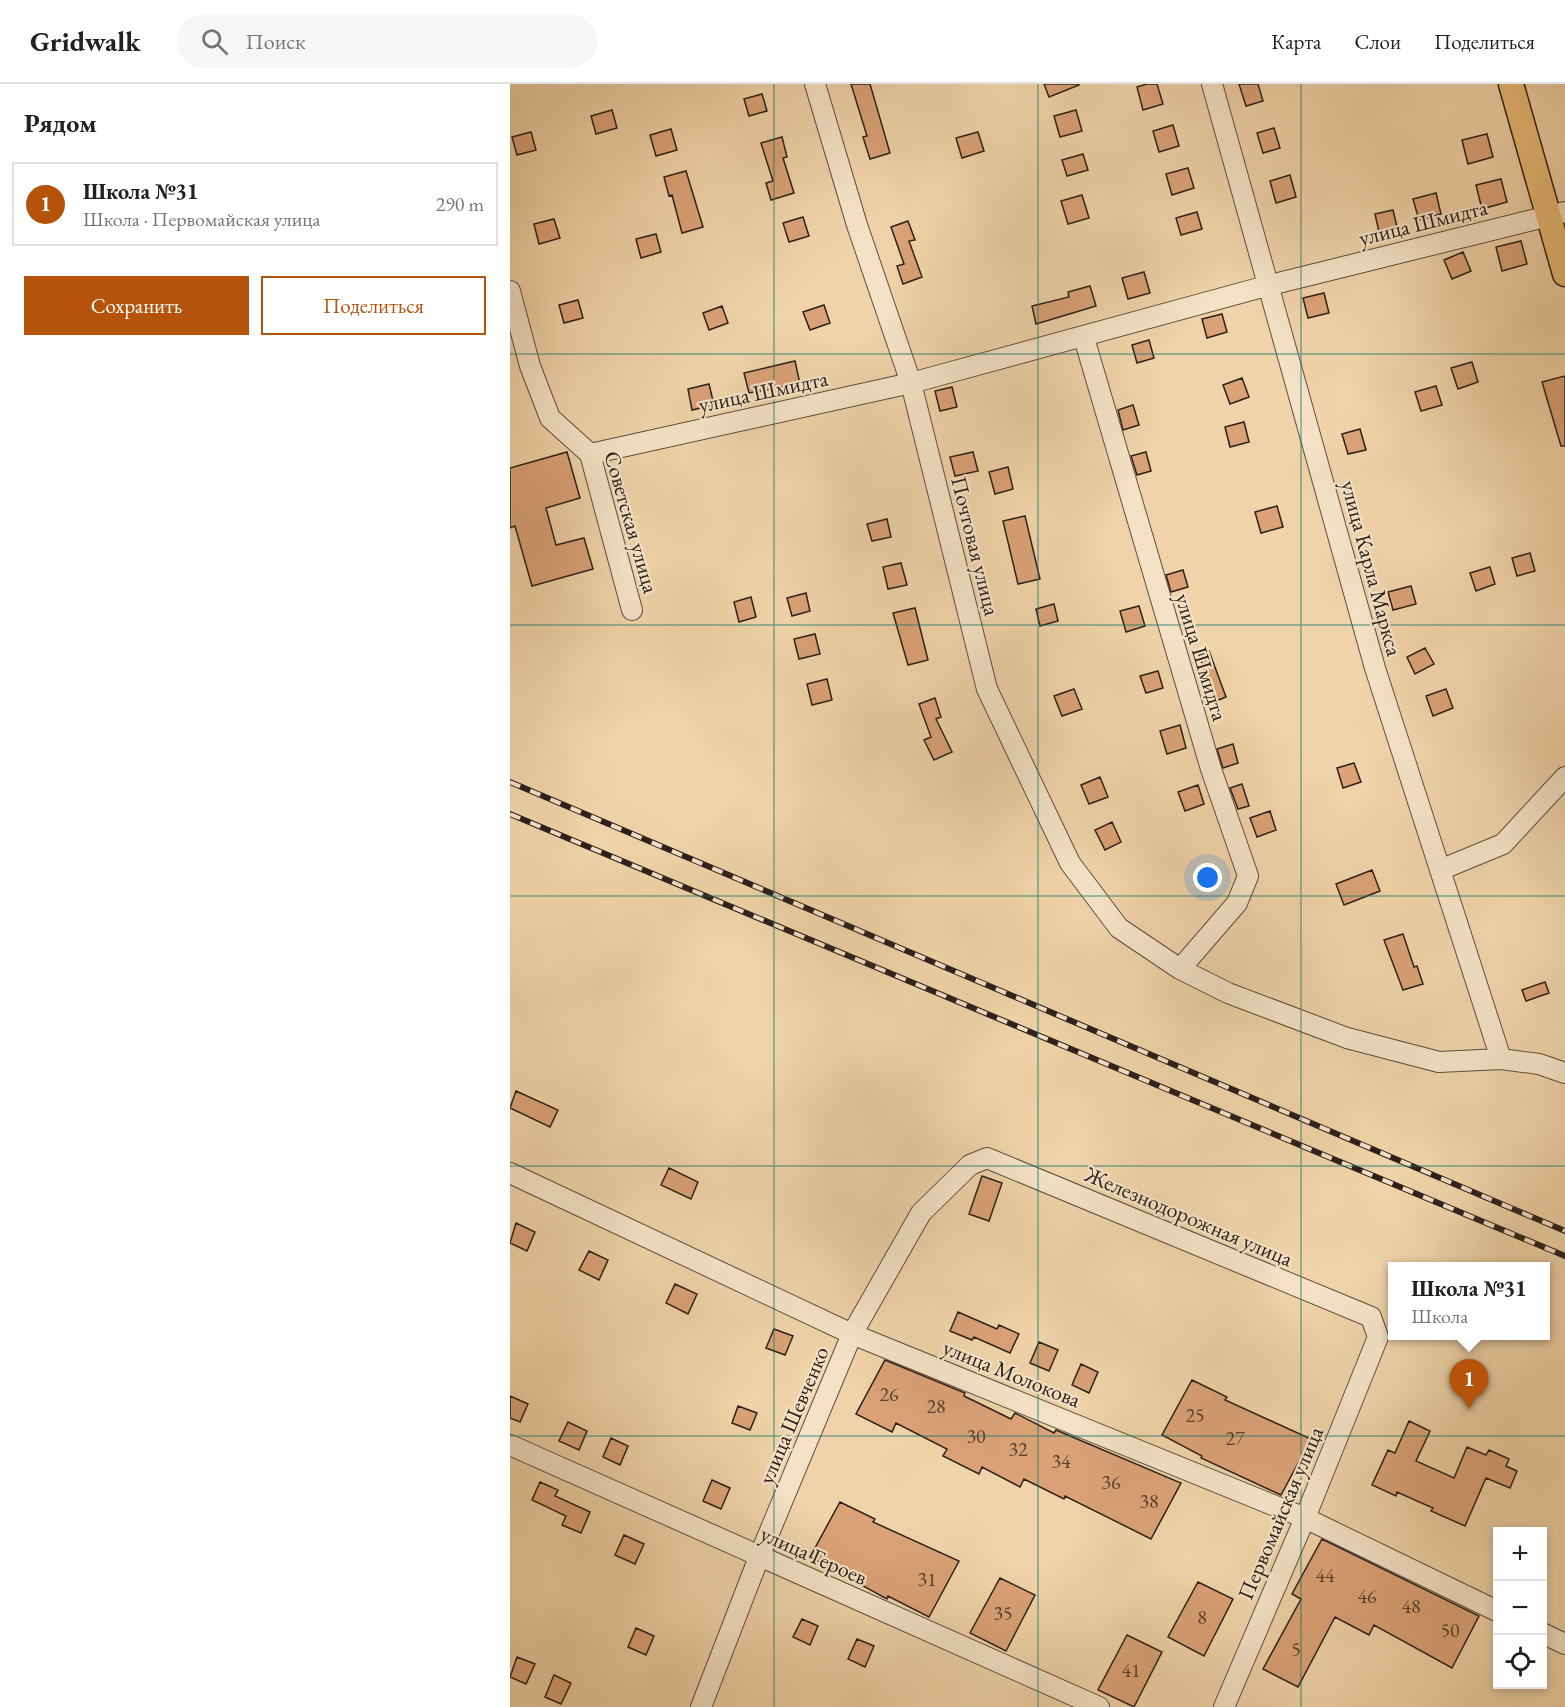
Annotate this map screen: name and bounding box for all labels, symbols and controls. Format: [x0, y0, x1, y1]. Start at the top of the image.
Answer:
search box [177, 14, 597, 68]
text: Gridwalk [30, 23, 141, 59]
icon: search [198, 25, 231, 58]
text: Поиск [246, 27, 305, 56]
text: Карта [1271, 28, 1321, 55]
text: Слои [1354, 28, 1401, 55]
text: Поделиться [1434, 28, 1535, 55]
text: Рядом [24, 106, 97, 140]
text: Школа №31 [83, 177, 198, 206]
text: 1 [40, 191, 51, 217]
text: 290 m [436, 191, 484, 217]
street label: улица Шмидта [1356, 192, 1491, 252]
text: Школа · Первомайская улица [83, 206, 321, 232]
button: Сохранить [24, 276, 249, 335]
button: Поделиться [261, 276, 486, 335]
street label: улица Шмидта [696, 364, 831, 419]
street label: Советская улица [597, 448, 666, 597]
street label: Почтовая улица [944, 473, 1007, 619]
street label: улица Карла Маркса [1334, 477, 1409, 659]
street label: улица Шмидта [1168, 590, 1235, 725]
your location [1193, 863, 1222, 892]
street label: Железнодорожная улица [1080, 1159, 1297, 1273]
popup [1388, 1262, 1550, 1340]
text: Школа №31 [1411, 1274, 1527, 1303]
text: Школа [1411, 1303, 1468, 1329]
street label: улица Молокова [939, 1333, 1085, 1414]
street label: улица Шевченко [751, 1342, 836, 1489]
pin: 1 [1450, 1360, 1488, 1409]
house number: 26 [879, 1381, 899, 1407]
house number: 28 [926, 1393, 946, 1419]
house number: 25 [1185, 1402, 1205, 1428]
street label: Первомайская улица [1231, 1422, 1330, 1604]
house number: 30 [966, 1423, 986, 1449]
house number: 27 [1225, 1425, 1245, 1451]
house number: 32 [1008, 1436, 1028, 1462]
house number: 34 [1051, 1448, 1071, 1474]
house number: 36 [1101, 1469, 1121, 1495]
house number: 38 [1139, 1488, 1159, 1514]
street label: улица Героев [756, 1519, 872, 1592]
map controls [1493, 1527, 1547, 1689]
button: + [1493, 1527, 1547, 1581]
house number: 44 [1315, 1562, 1335, 1588]
house number: 31 [917, 1566, 937, 1592]
button: − [1493, 1581, 1547, 1635]
house number: 46 [1357, 1583, 1377, 1609]
house number: 48 [1401, 1593, 1421, 1619]
house number: 35 [993, 1600, 1013, 1626]
house number: 8 [1197, 1604, 1207, 1630]
house number: 50 [1440, 1617, 1460, 1643]
button: locate [1493, 1635, 1547, 1689]
house number: 5 [1291, 1636, 1301, 1662]
house number: 41 [1121, 1657, 1141, 1683]

